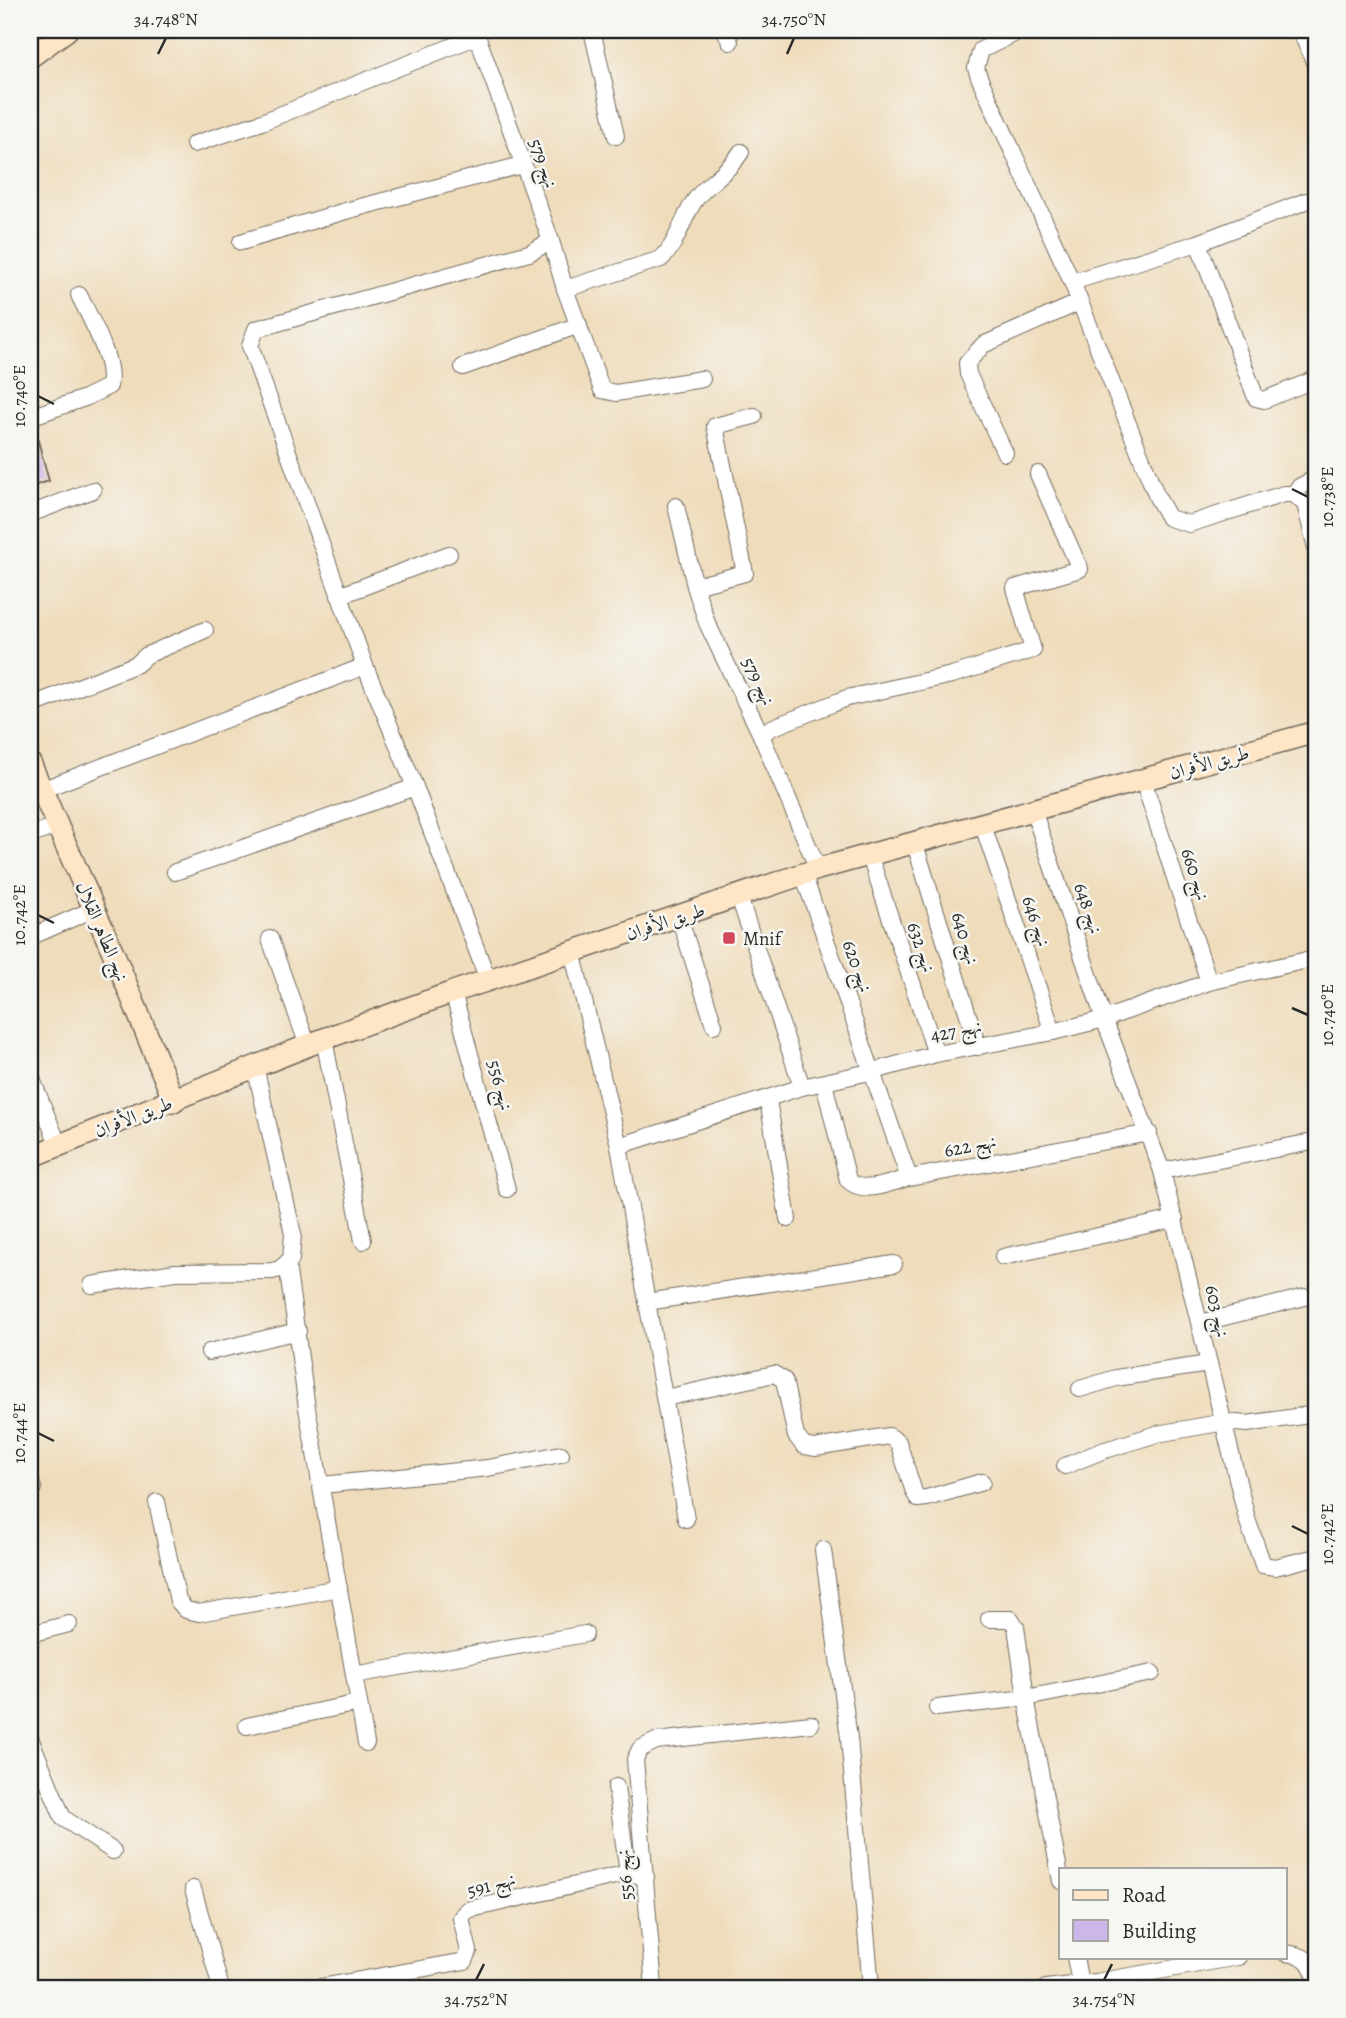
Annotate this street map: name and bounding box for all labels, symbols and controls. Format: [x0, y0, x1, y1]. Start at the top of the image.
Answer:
text: 34.748°N [134, 7, 198, 31]
text: 34.750°N [762, 7, 826, 31]
street label: نهج 579 [518, 135, 564, 193]
text: 10.740°E [7, 365, 31, 427]
text: 10.738°E [1315, 466, 1339, 528]
street label: نهج 579 [732, 653, 781, 712]
street label: طريق الأفران [1166, 739, 1252, 786]
street label: نهج 660 [1171, 845, 1216, 905]
street label: نهج الطاهر القلال [66, 877, 135, 987]
street label: نهج 648 [1063, 879, 1109, 939]
text: 10.742°E [7, 884, 31, 946]
street label: نهج 646 [1011, 892, 1057, 952]
street label: طريق الأفران [622, 896, 708, 947]
street label: نهج 640 [941, 909, 985, 969]
street label: نهج 632 [897, 919, 942, 977]
place label: Mnif [743, 926, 784, 952]
marker: Mnif [721, 930, 737, 946]
street label: نهج 620 [832, 937, 879, 997]
text: 10.740°E [1315, 984, 1339, 1046]
street label: نهج 427 [928, 1013, 985, 1053]
street label: نهج 556 [477, 1057, 519, 1114]
street label: طريق الأفران [90, 1089, 176, 1144]
street label: نهج 622 [942, 1128, 999, 1168]
street label: نهج 603 [1195, 1283, 1236, 1341]
text: 10.744°E [7, 1402, 31, 1464]
text: 10.742°E [1315, 1503, 1339, 1565]
street label: نهج 556 [610, 1848, 644, 1902]
street label: نهج 591 [464, 1866, 519, 1908]
legend [1059, 1868, 1286, 1958]
text: Road [1122, 1881, 1166, 1909]
text: Building [1122, 1917, 1197, 1945]
text: 34.752°N [444, 1987, 508, 2011]
text: 34.754°N [1073, 1987, 1136, 2011]

